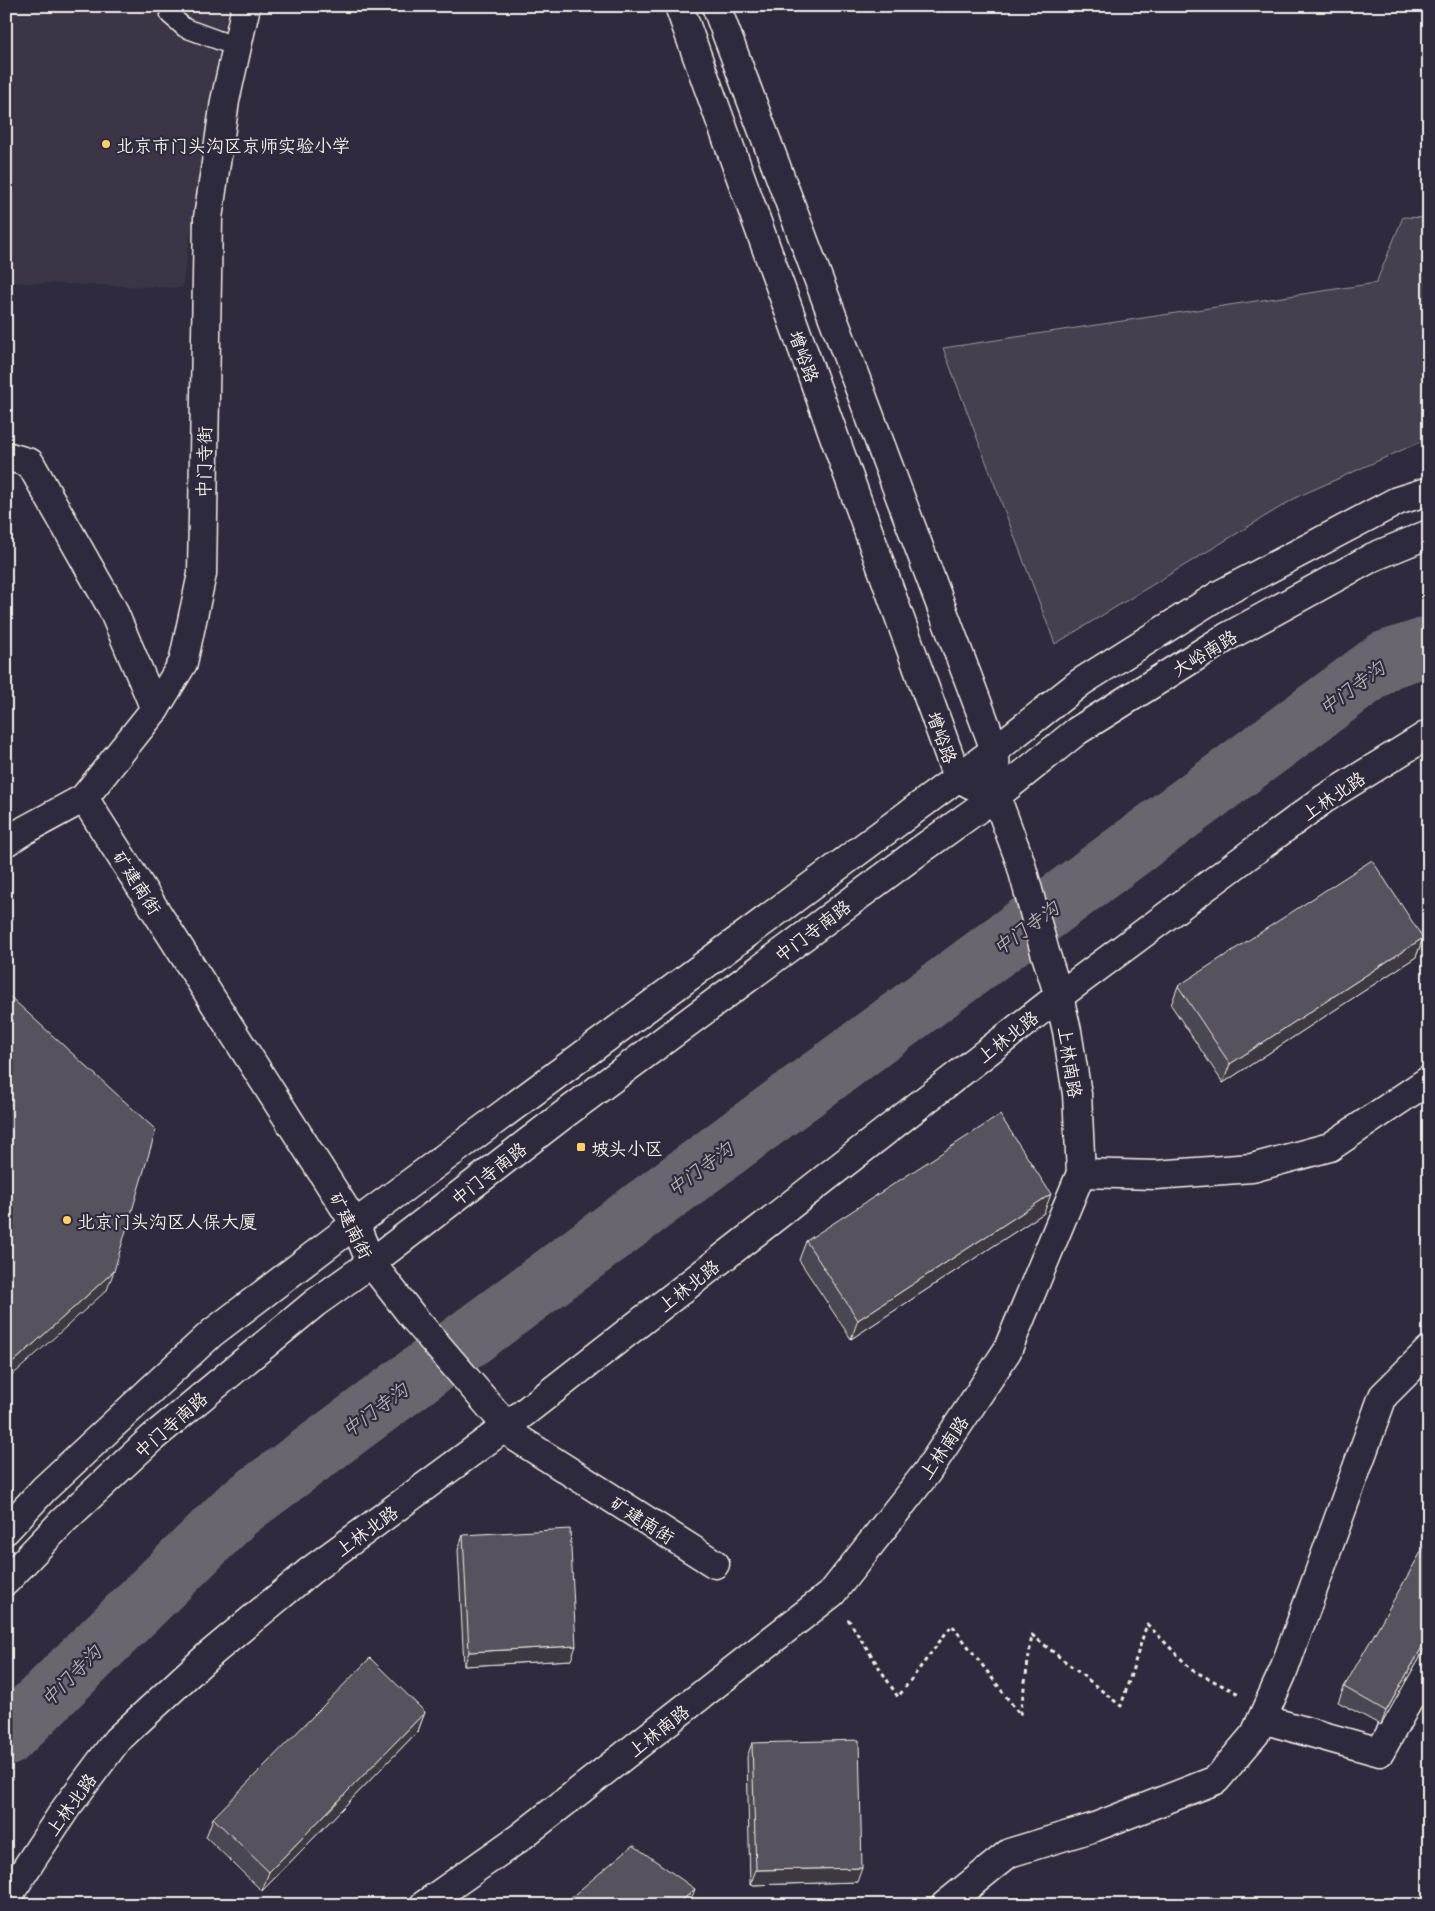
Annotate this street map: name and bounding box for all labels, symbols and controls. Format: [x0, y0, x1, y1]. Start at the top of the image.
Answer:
place label: 北京市门头沟区京师实验小学 [116, 131, 350, 158]
marker: 北京市门头沟区京师实验小学 [100, 138, 112, 150]
street label: 增峪路 [783, 326, 827, 386]
street label: 中门寺街 [189, 426, 217, 498]
street label: 大峪南路 [1166, 622, 1242, 682]
water label: 中门寺沟 [1312, 652, 1392, 721]
street label: 增峪路 [921, 707, 965, 767]
street label: 上林北路 [1296, 764, 1370, 826]
street label: 矿建南街 [107, 844, 169, 920]
street label: 中门寺南路 [768, 892, 856, 968]
water label: 中门寺沟 [986, 892, 1066, 961]
street label: 上林北路 [970, 1003, 1044, 1069]
street label: 上林南路 [1052, 1024, 1090, 1100]
water label: 中门寺沟 [660, 1133, 740, 1202]
place label: 坡头小区 [591, 1134, 663, 1161]
street label: 中门寺南路 [444, 1135, 532, 1211]
marker: 坡头小区 [575, 1141, 587, 1153]
street label: 矿建南街 [324, 1187, 380, 1263]
place label: 北京门头沟区人保大厦 [77, 1207, 257, 1234]
marker: 北京门头沟区人保大厦 [61, 1214, 73, 1226]
street label: 上林北路 [651, 1252, 725, 1318]
water label: 中门寺沟 [335, 1374, 415, 1443]
street label: 中门寺南路 [127, 1384, 213, 1464]
street label: 上林南路 [912, 1410, 974, 1484]
street label: 矿建南街 [605, 1488, 681, 1550]
street label: 上林北路 [329, 1498, 403, 1562]
water label: 中门寺沟 [33, 1637, 108, 1712]
street label: 上林南路 [621, 1697, 695, 1763]
street label: 上林北路 [38, 1767, 102, 1841]

